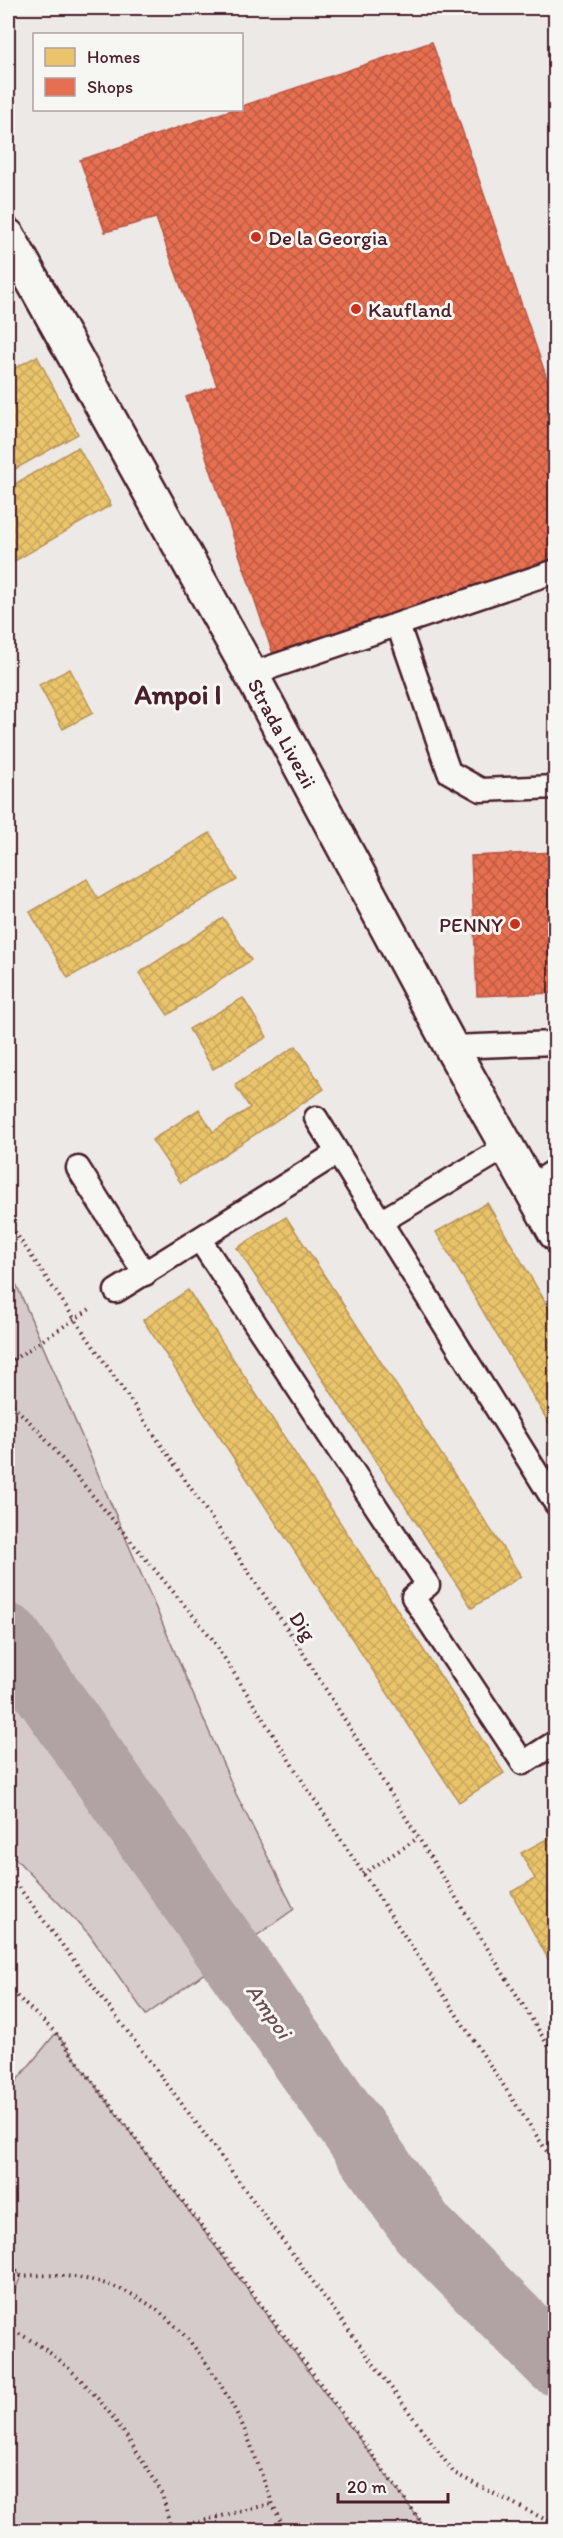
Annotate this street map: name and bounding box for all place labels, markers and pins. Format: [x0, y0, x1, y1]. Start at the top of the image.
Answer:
place label: De la Georgia [268, 225, 388, 250]
marker: De la Georgia [249, 230, 263, 244]
place label: Kaufland [368, 297, 453, 322]
marker: Kaufland [349, 302, 363, 316]
place label: PENNY [439, 912, 503, 937]
marker: PENNY [508, 917, 522, 931]

